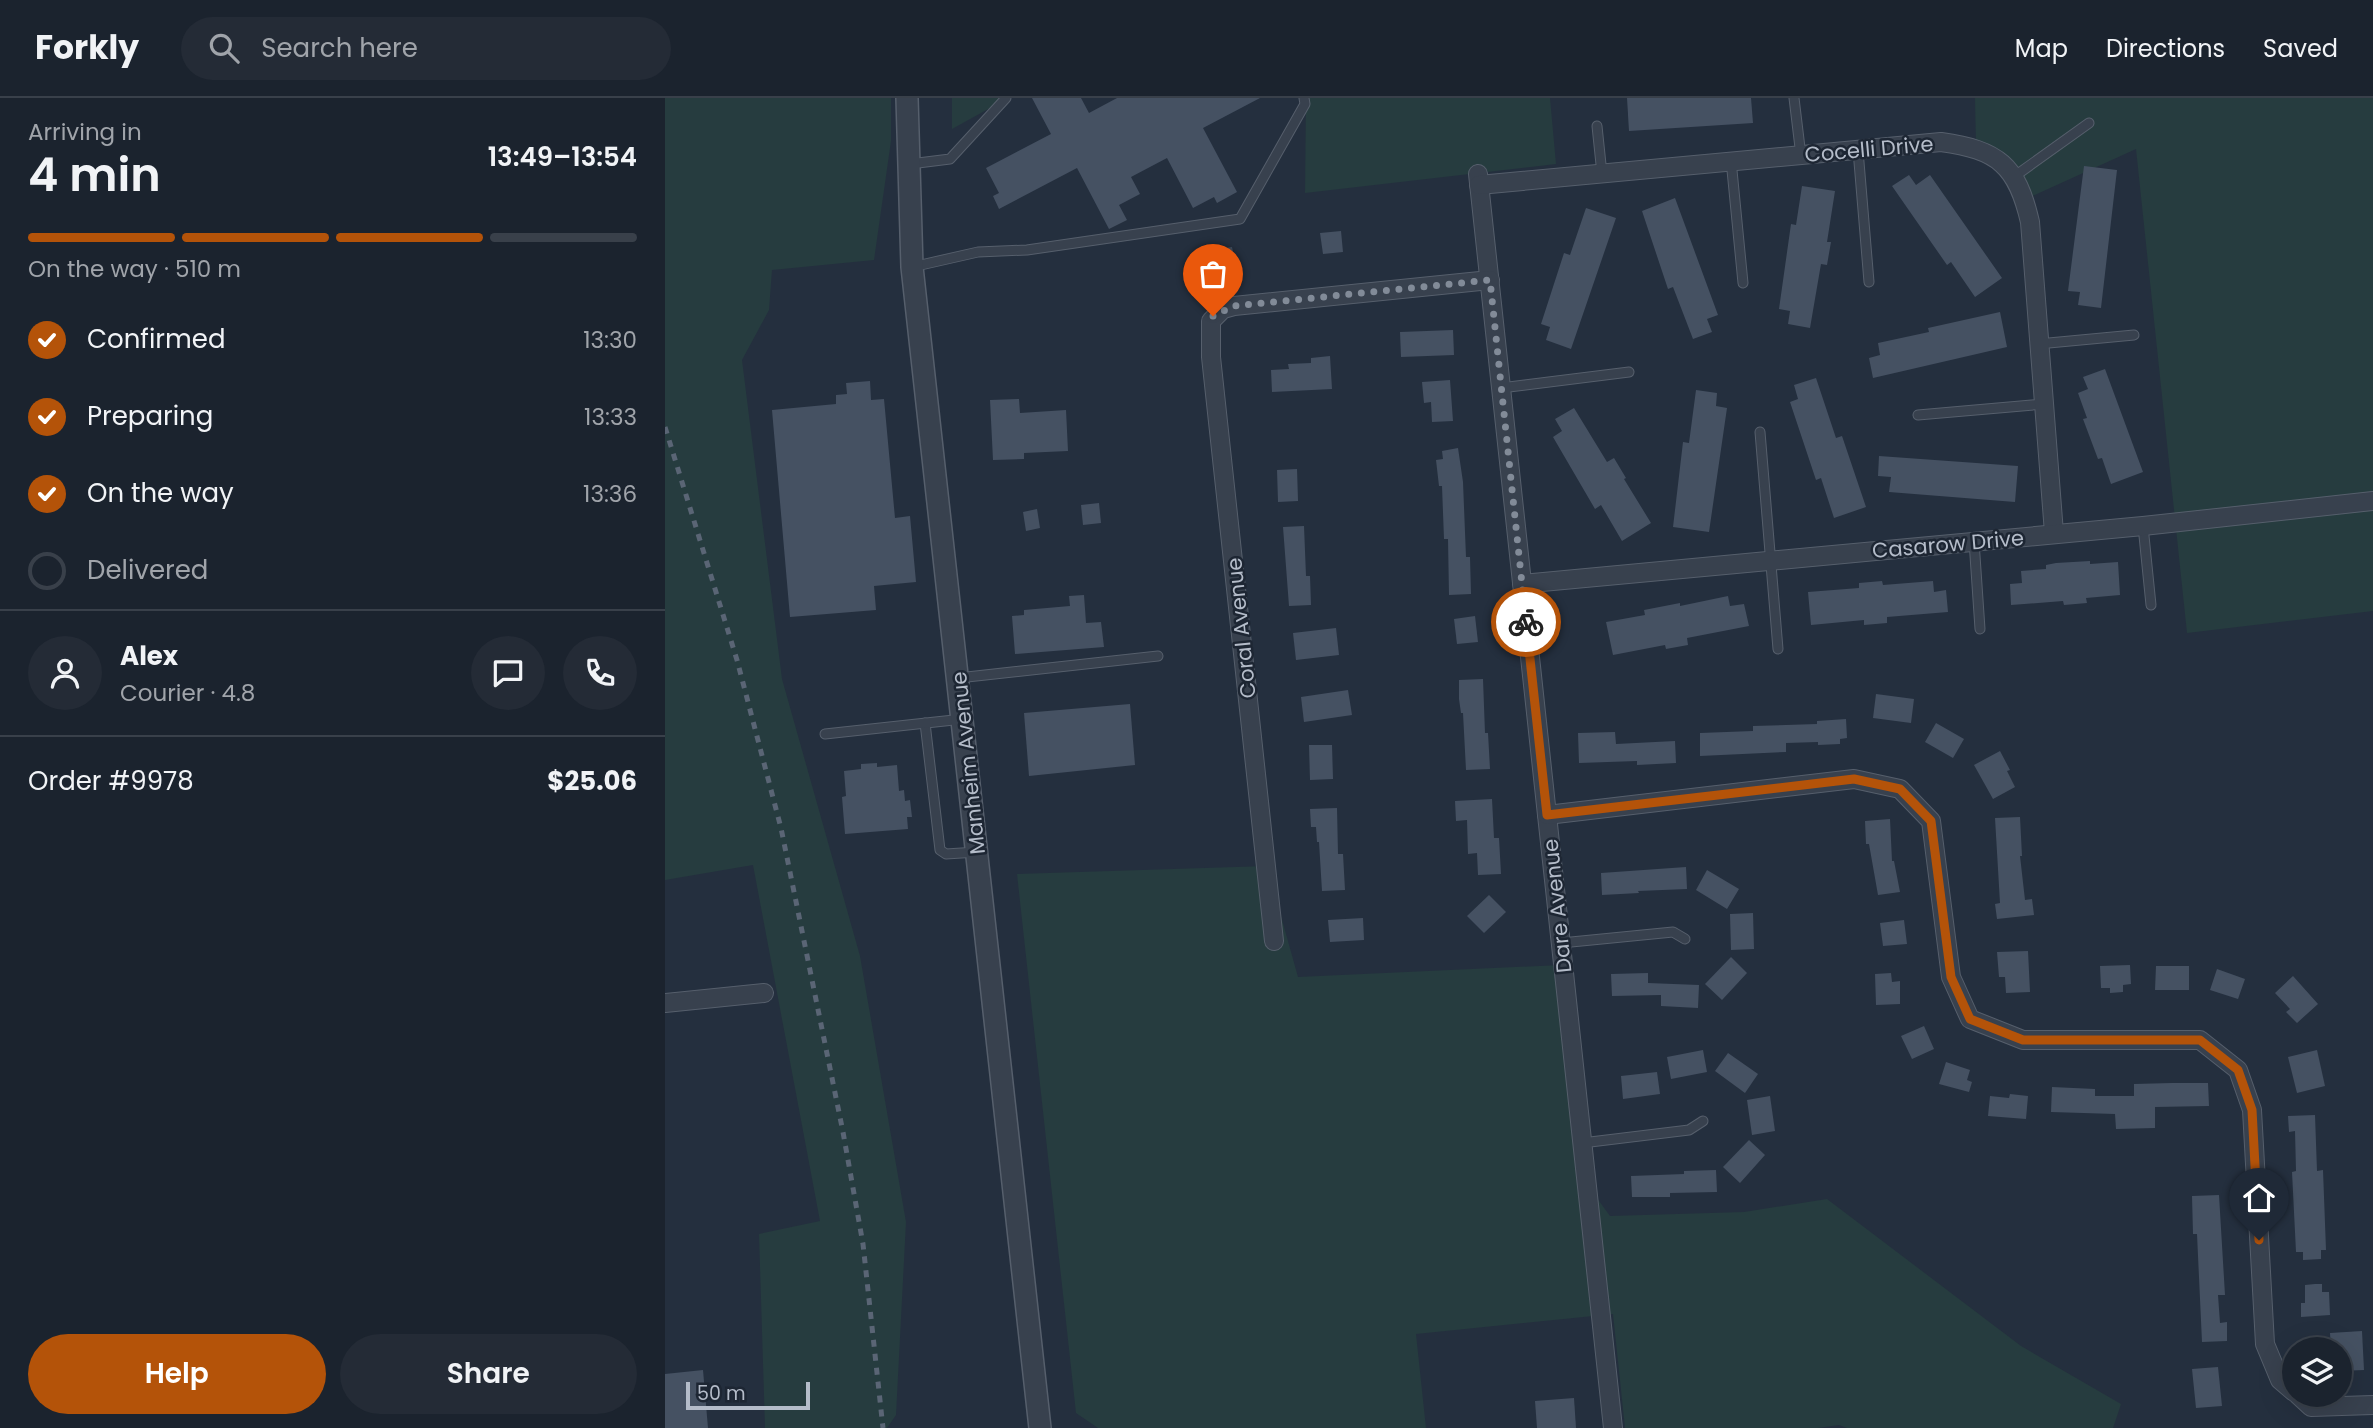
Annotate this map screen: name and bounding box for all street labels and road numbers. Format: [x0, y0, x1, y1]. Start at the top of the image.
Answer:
street label: Cocelli Drive [1803, 129, 1935, 169]
street label: Casarow Drive [1871, 523, 2025, 565]
street label: Coral Avenue [1219, 556, 1263, 700]
street label: Manheim Avenue [944, 670, 992, 856]
street label: Dare Avenue [1536, 838, 1578, 974]

